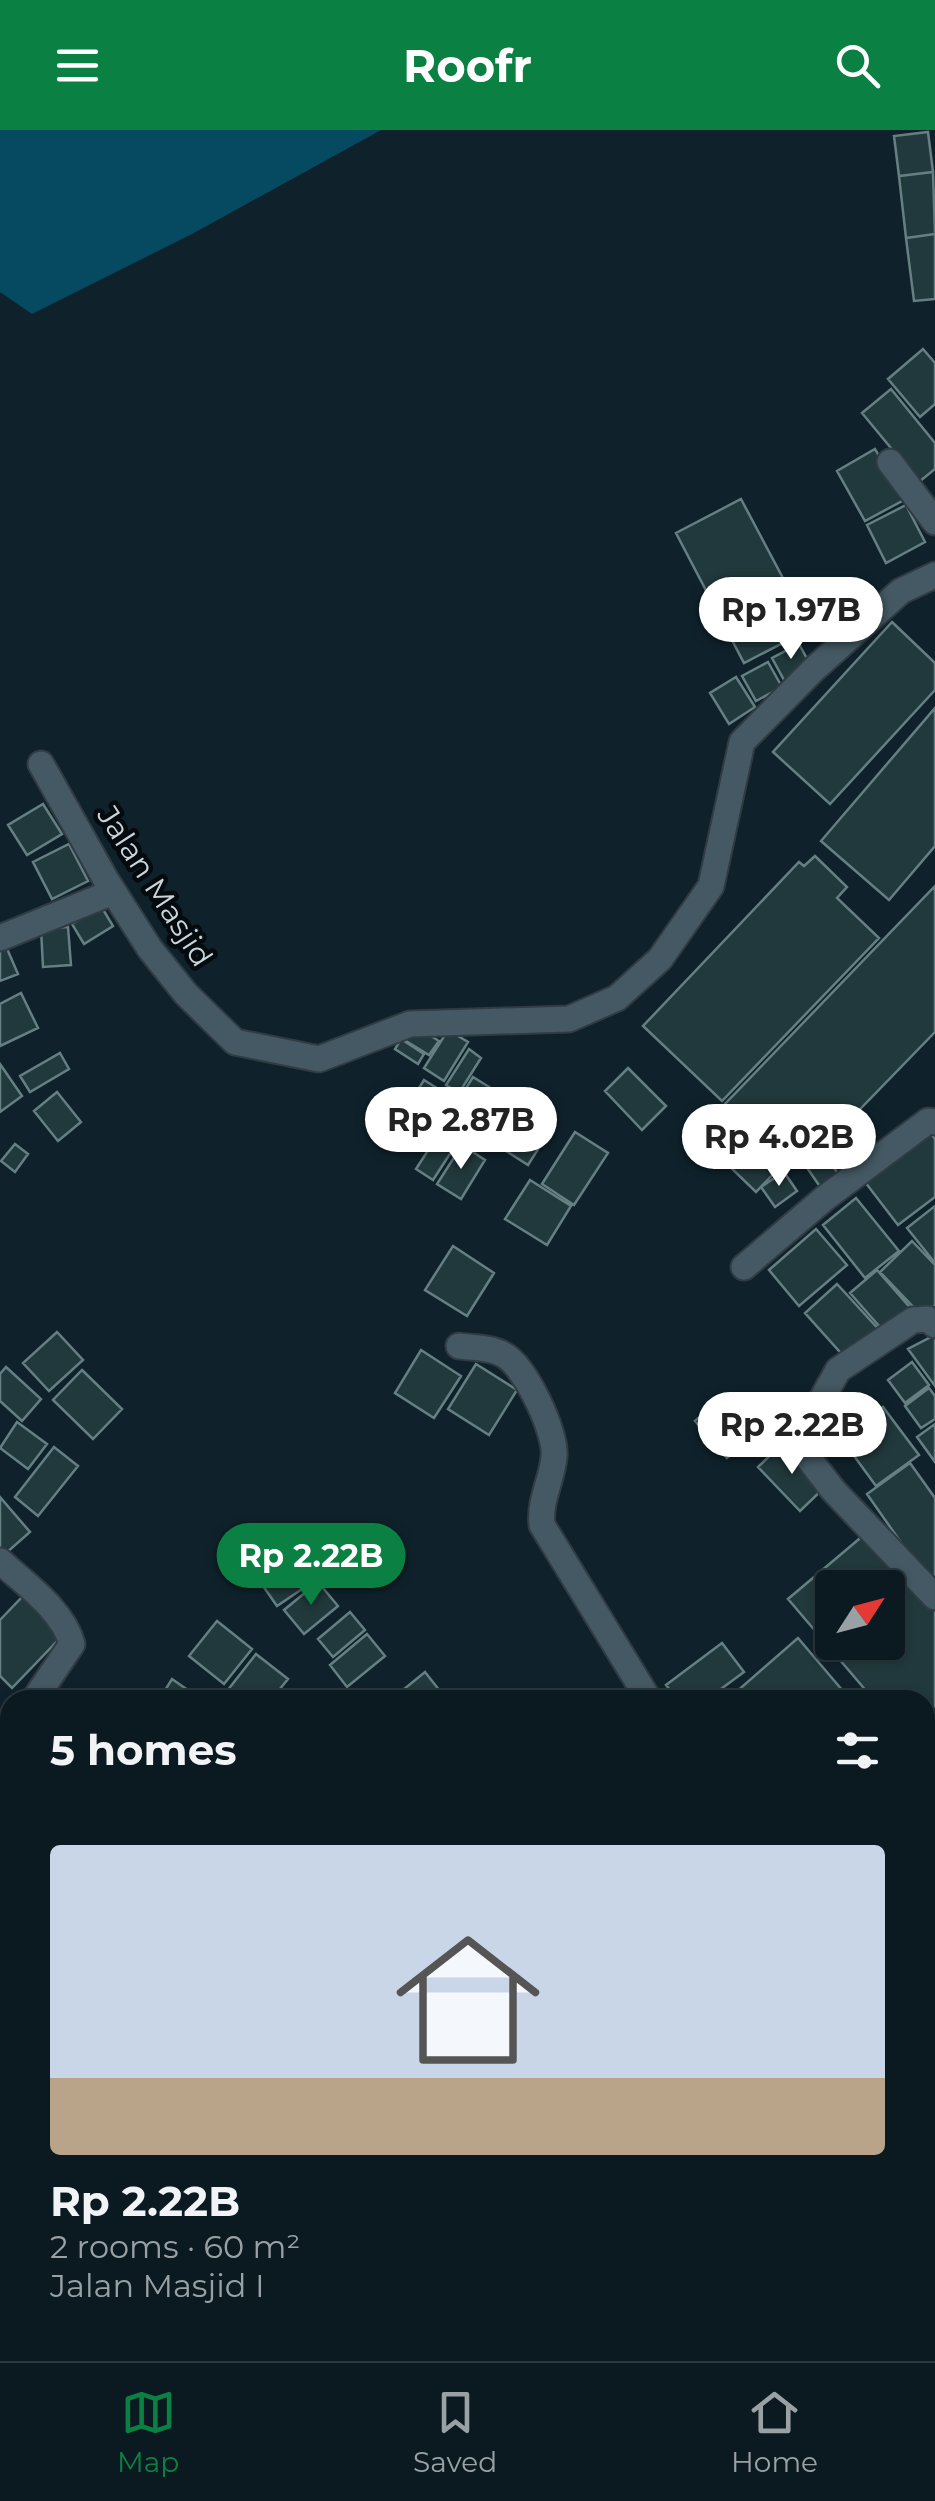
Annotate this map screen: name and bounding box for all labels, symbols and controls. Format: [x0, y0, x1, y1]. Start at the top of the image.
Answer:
icon: menu [50, 38, 105, 93]
text: Roofr [403, 38, 532, 93]
icon: search [830, 38, 885, 93]
pin: Rp 1.97B [688, 577, 894, 662]
text: Rp 1.97B [721, 590, 861, 629]
street label: Jalan Masjid [89, 798, 221, 973]
pin: Rp 2.87B [358, 1087, 564, 1172]
text: Rp 2.87B [387, 1100, 535, 1139]
pin: Rp 4.02B [676, 1104, 882, 1189]
text: Rp 4.02B [704, 1117, 854, 1156]
pin: Rp 2.22B [689, 1392, 895, 1477]
text: Rp 2.22B [720, 1405, 864, 1444]
pin: Rp 2.22B [208, 1523, 414, 1608]
text: Rp 2.22B [239, 1536, 383, 1575]
north arrow [815, 1570, 905, 1660]
map controls [815, 1570, 905, 1660]
icon: filters [830, 1723, 885, 1778]
text: 5 homes [50, 1724, 237, 1776]
icon: home [378, 1910, 558, 2090]
text: Rp 2.22B [50, 2175, 240, 2227]
text: 2 rooms · 60 m² [50, 2227, 300, 2266]
text: Jalan Masjid I [50, 2266, 265, 2305]
tab: Map [117, 2385, 179, 2479]
tab: Saved [413, 2385, 497, 2479]
tab: Home [731, 2385, 818, 2479]

